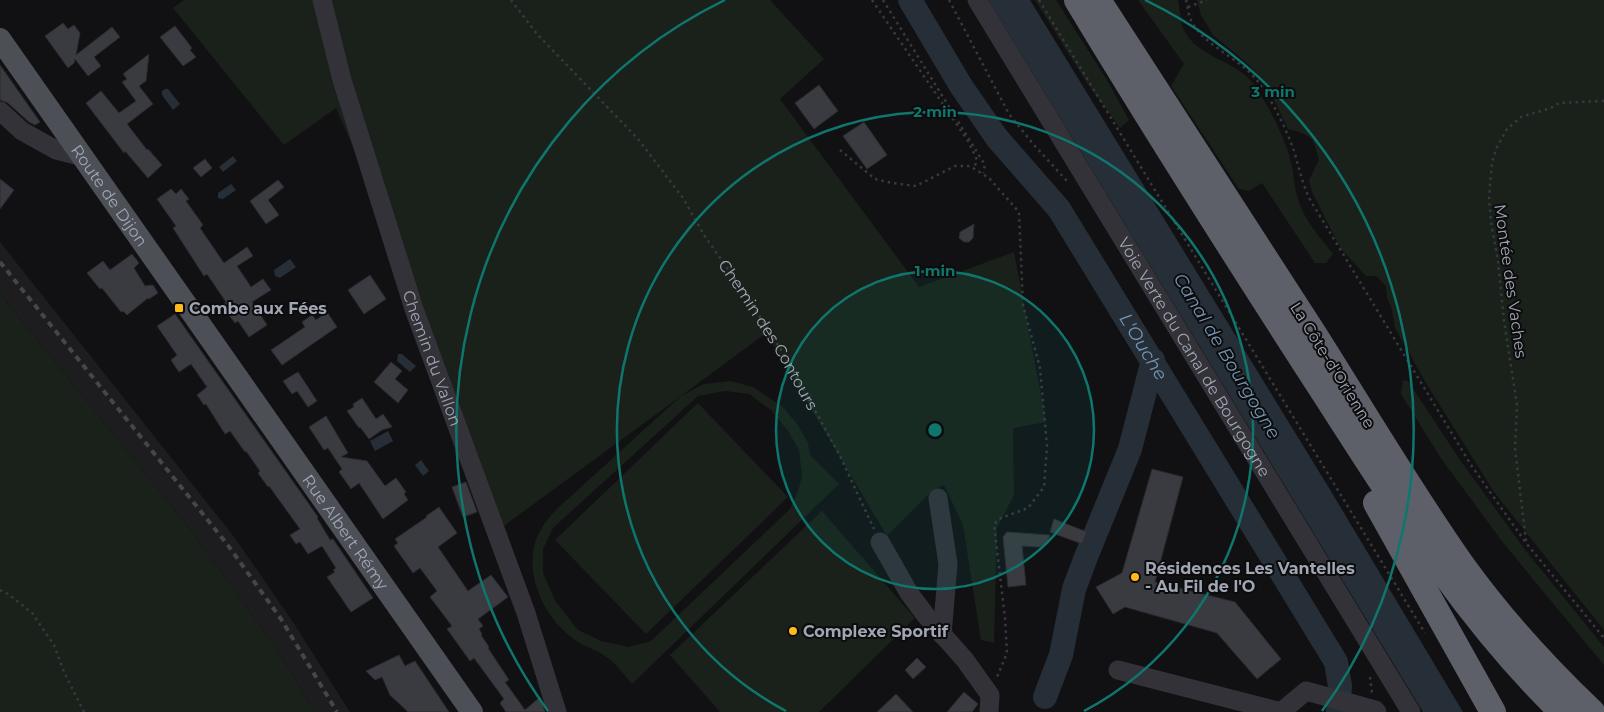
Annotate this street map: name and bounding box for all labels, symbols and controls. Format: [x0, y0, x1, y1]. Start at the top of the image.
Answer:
text: 3 min [1250, 82, 1295, 101]
text: 2 min [913, 102, 957, 121]
street label: Route de Dijon [67, 141, 151, 250]
street label: Montée des Vaches [1490, 203, 1531, 359]
street label: Voie Verte du Canal de Bourgogne [1114, 233, 1272, 479]
street label: Chemin des Contours [714, 256, 822, 414]
text: 1 min [915, 261, 955, 280]
water label: Canal de Bourgogne [1169, 269, 1285, 443]
street label: Chemin du Vallon [399, 288, 465, 429]
place label: Combe aux Fées [189, 299, 327, 318]
street label: La Côte-d'Orienne [1286, 299, 1379, 432]
marker: Combe aux Fées [173, 302, 185, 314]
water label: L'Ouche [1114, 309, 1172, 384]
centre of rings [926, 421, 944, 439]
street label: Rue Albert Rémy [298, 471, 392, 594]
place label: Résidences Les Vantelles - Au Fil de l'O [1145, 559, 1355, 596]
marker: Résidences Les Vantelles - Au Fil de l'O [1129, 571, 1141, 583]
place label: Complexe Sportif [803, 622, 949, 641]
marker: Complexe Sportif [787, 625, 799, 637]

